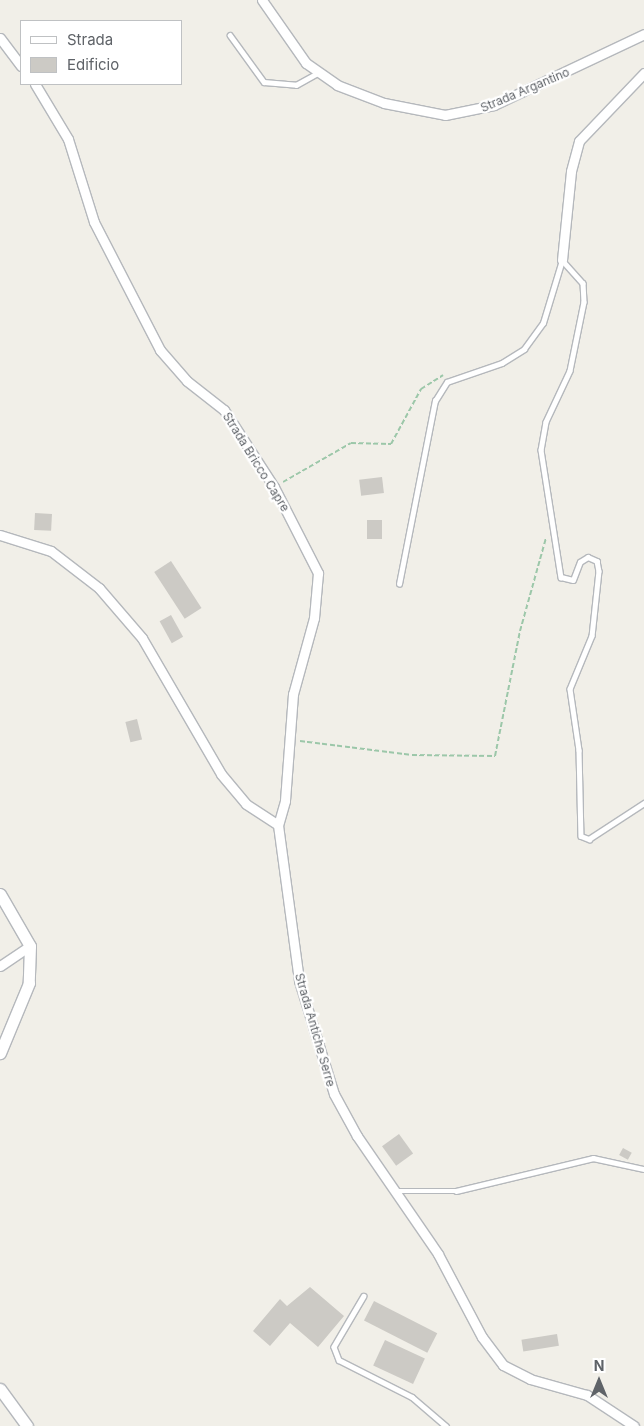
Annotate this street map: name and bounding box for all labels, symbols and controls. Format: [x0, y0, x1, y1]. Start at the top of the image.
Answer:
legend [20, 20, 182, 85]
text: Strada [67, 30, 113, 49]
text: Edificio [67, 55, 119, 74]
street label: Strada Argantino [478, 65, 572, 115]
street label: Strada Bricco Capre [220, 410, 292, 514]
street label: Strada Antiche Serre [292, 972, 338, 1088]
north arrow [574, 1356, 624, 1406]
text: N [594, 1357, 604, 1374]

